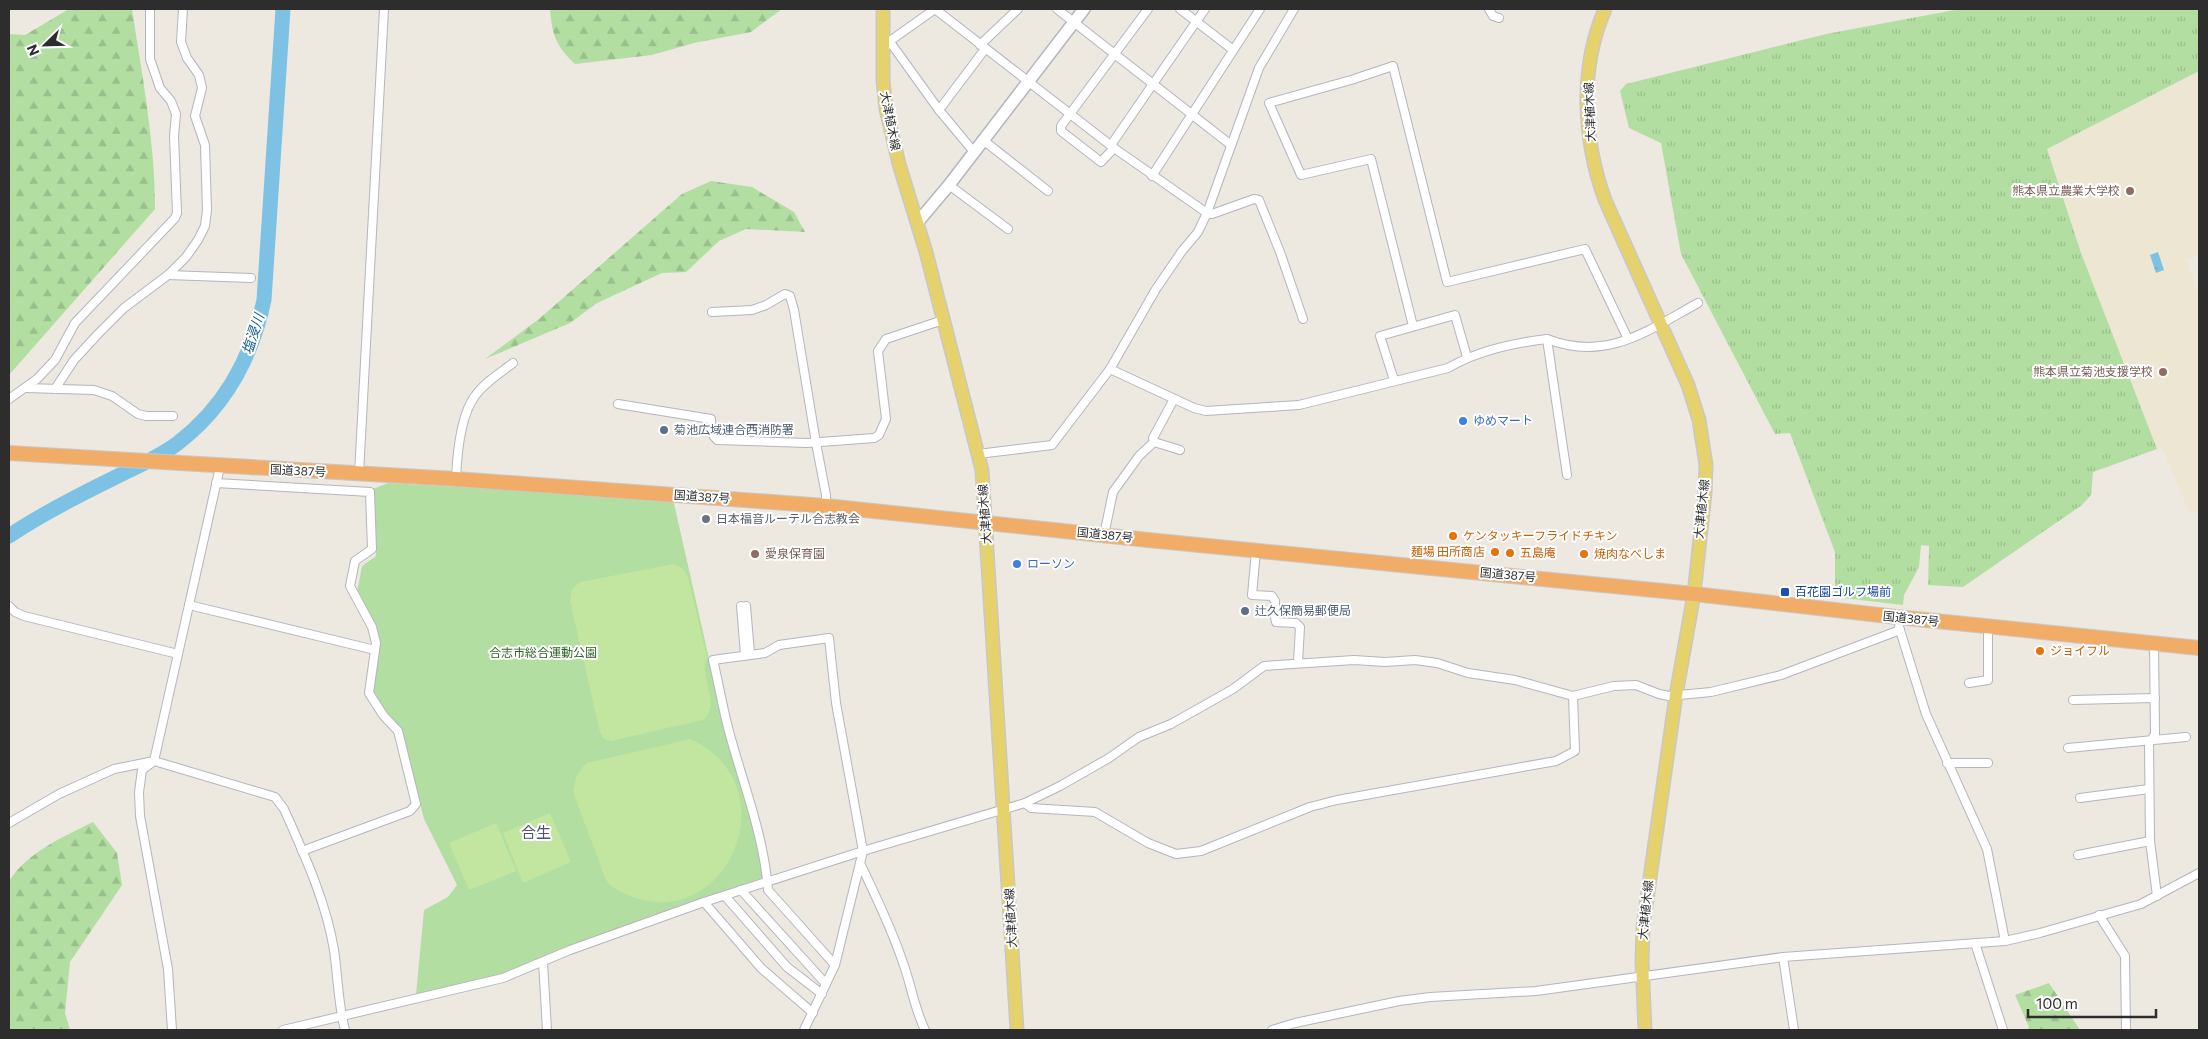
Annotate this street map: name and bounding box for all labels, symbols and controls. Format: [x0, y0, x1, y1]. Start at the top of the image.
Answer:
north arrow [20, 20, 70, 70]
text: N [23, 42, 42, 58]
street label: 大津植木線 [1581, 82, 1597, 142]
street label: 大津植木線 [878, 90, 904, 152]
place label: 熊本県立農業大学校 [2012, 183, 2120, 197]
marker: 熊本県立農業大学校 [2124, 185, 2136, 197]
water label: 塩浸川 [238, 309, 268, 356]
place label: 熊本県立菊池支援学校 [2033, 364, 2153, 378]
marker: 熊本県立菊池支援学校 [2157, 366, 2169, 378]
place label: ゆめマート [1473, 413, 1533, 427]
marker: ゆめマート [1457, 415, 1469, 427]
place label: 菊池広域連合西消防署 [674, 422, 794, 436]
marker: 菊池広域連合西消防署 [658, 424, 670, 436]
street label: 国道387号 [270, 462, 327, 478]
street label: 大津植木線 [1691, 478, 1711, 539]
street label: 大津植木線 [975, 484, 993, 544]
street label: 国道387号 [673, 487, 731, 505]
place label: 日本福音ルーテル合志教会 [716, 511, 860, 525]
marker: 日本福音ルーテル合志教会 [700, 513, 712, 525]
street label: 国道387号 [1076, 524, 1134, 544]
place label: ケンタッキーフライドチキン [1463, 528, 1618, 542]
marker: ケンタッキーフライドチキン [1447, 530, 1459, 542]
place label: 麺場 田所商店 [1411, 544, 1485, 558]
place label: 五島庵 [1520, 545, 1556, 559]
place label: 愛泉保育園 [765, 546, 825, 560]
marker: 麺場 田所商店 [1489, 546, 1501, 558]
place label: 焼肉なべしま [1594, 546, 1666, 560]
marker: 五島庵 [1504, 547, 1516, 559]
marker: 愛泉保育園 [749, 548, 761, 560]
marker: 焼肉なべしま [1578, 548, 1590, 560]
place label: ローソン [1027, 556, 1075, 570]
marker: ローソン [1011, 558, 1023, 570]
street label: 国道387号 [1479, 565, 1537, 583]
place label: 百花園ゴルフ場前 [1795, 584, 1891, 598]
marker: 百花園ゴルフ場前 [1779, 586, 1791, 598]
place label: 辻久保簡易郵便局 [1255, 603, 1351, 617]
marker: 辻久保簡易郵便局 [1239, 605, 1251, 617]
street label: 国道387号 [1882, 608, 1940, 628]
place label: ジョイフル [2050, 643, 2110, 657]
park label: 合志市総合運動公園 [489, 645, 597, 659]
marker: ジョイフル [2034, 645, 2046, 657]
district label: 合生 [521, 823, 551, 841]
street label: 大津植木線 [1635, 879, 1655, 940]
street label: 大津植木線 [1001, 888, 1019, 948]
scale bar [2028, 986, 2156, 1018]
text: 100 m [2036, 994, 2078, 1012]

